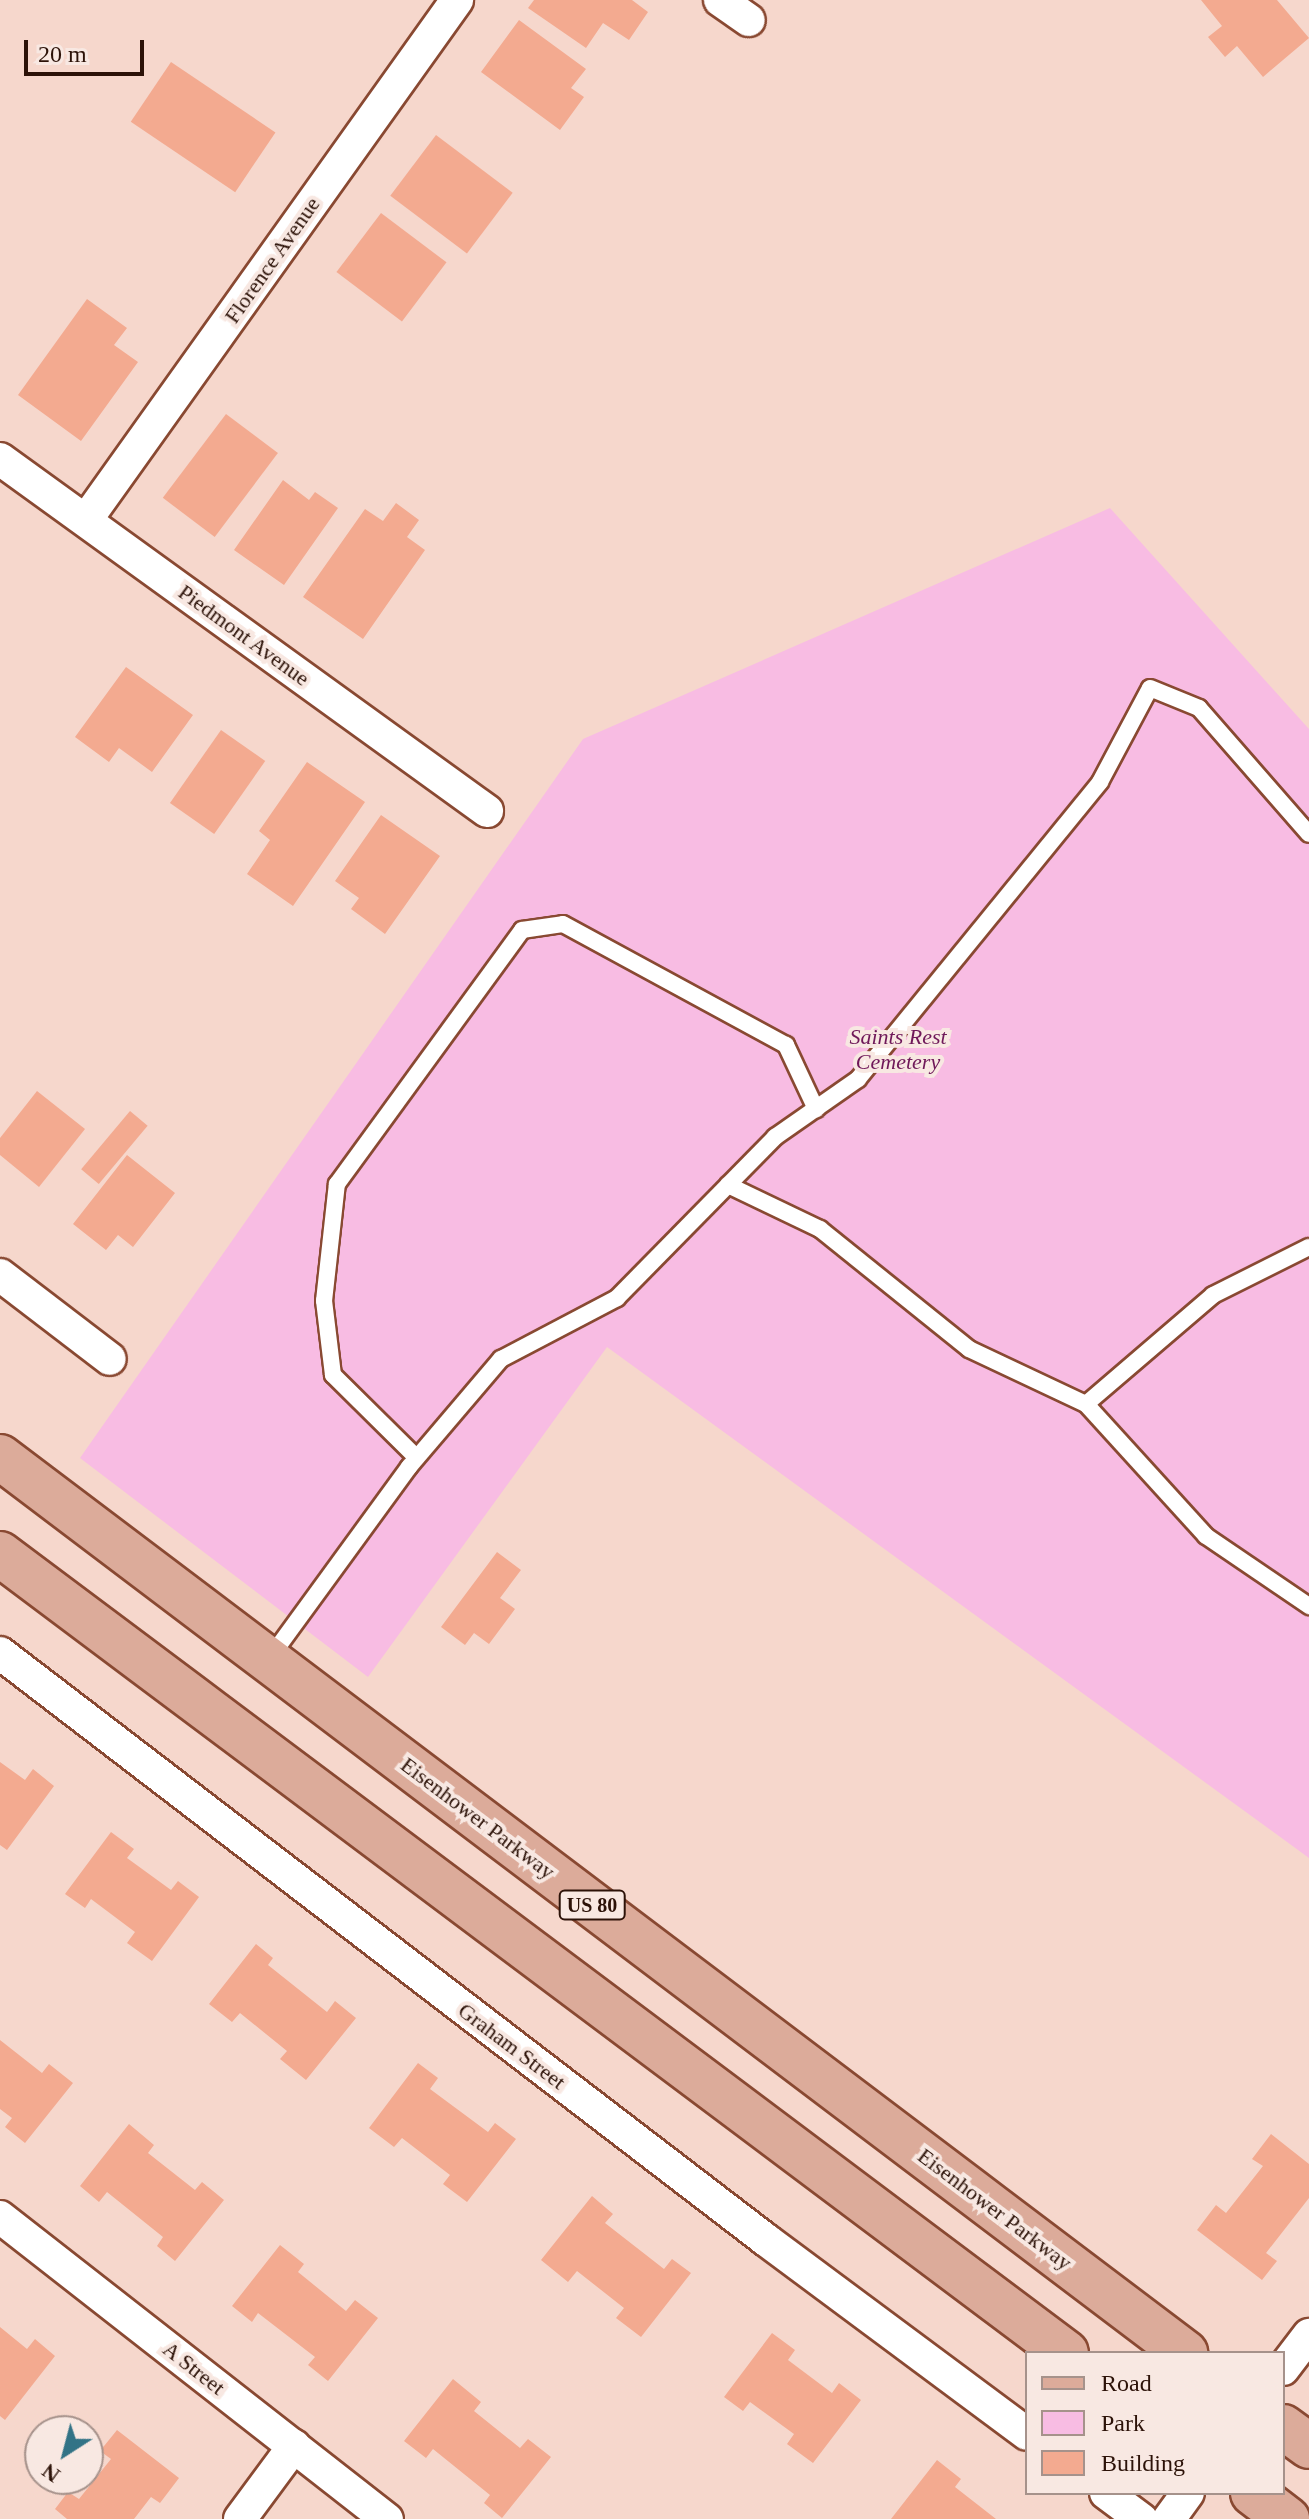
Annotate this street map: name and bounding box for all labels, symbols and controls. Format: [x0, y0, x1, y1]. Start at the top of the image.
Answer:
scale bar [28, 24, 148, 74]
text: 20 m [38, 41, 87, 67]
street label: Florence Avenue [218, 191, 326, 329]
street label: Piedmont Avenue [173, 578, 315, 692]
park label: Saints Rest Cemetery [849, 1023, 947, 1074]
street label: Eisenhower Parkway [396, 1751, 560, 1885]
road number: US 80 [558, 1889, 626, 1921]
street label: Graham Street [453, 1997, 571, 2095]
street label: Eisenhower Parkway [913, 2142, 1077, 2276]
street label: A Street [157, 2335, 231, 2401]
legend [1025, 2351, 1285, 2495]
text: Road [1101, 2370, 1152, 2396]
text: Park [1101, 2410, 1145, 2436]
north arrow [24, 2415, 104, 2495]
text: Building [1101, 2450, 1185, 2476]
text: N [37, 2458, 65, 2488]

